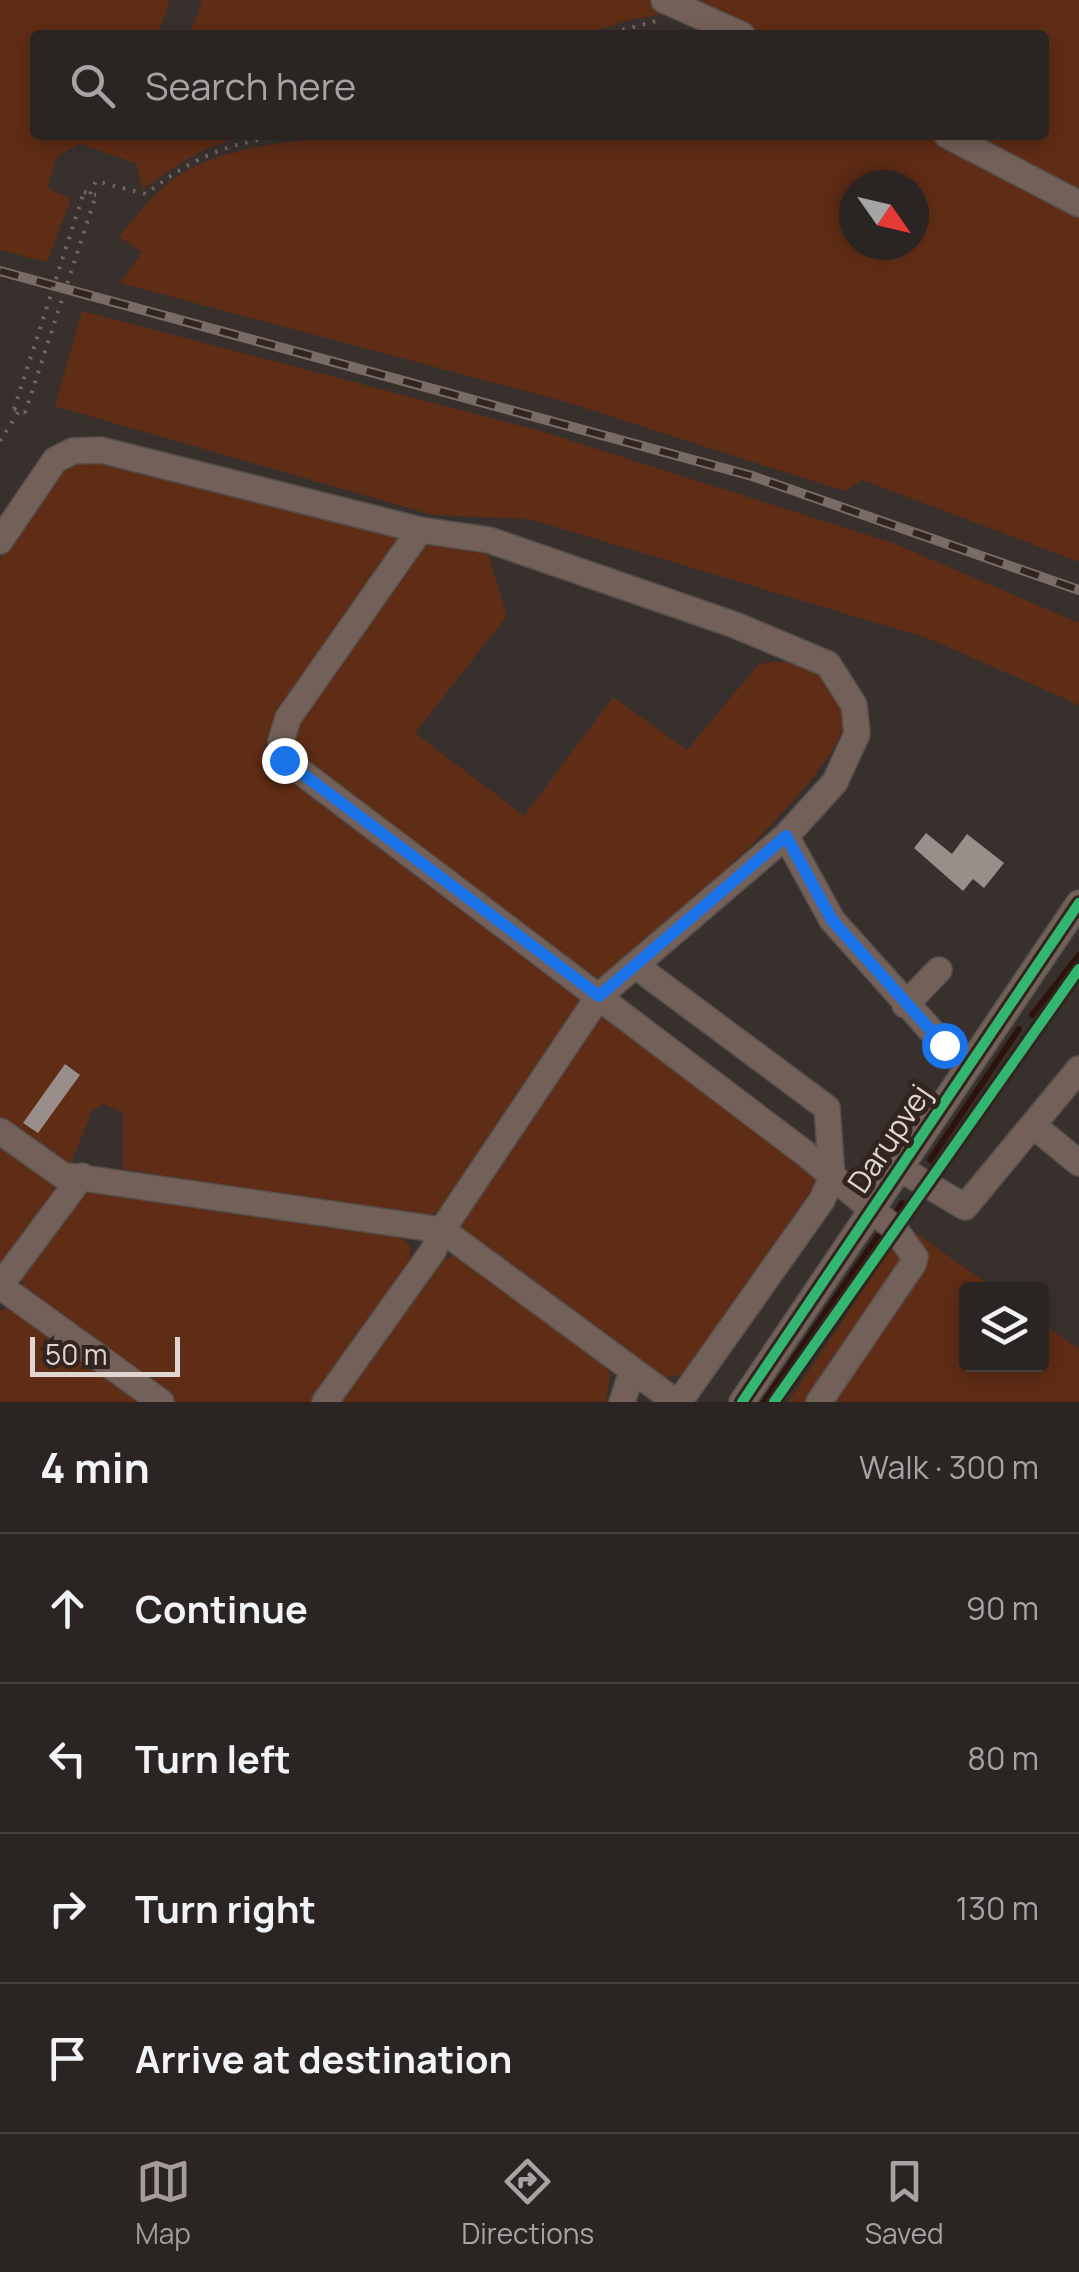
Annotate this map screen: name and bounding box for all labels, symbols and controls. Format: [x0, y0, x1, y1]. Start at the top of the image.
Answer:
search box [30, 30, 1049, 140]
icon: search [65, 58, 120, 113]
text: Search here [145, 59, 356, 111]
north arrow [839, 170, 929, 260]
route end [262, 738, 308, 784]
route start [922, 1023, 968, 1069]
street label: Darupvej [838, 1076, 940, 1200]
map controls [959, 1282, 1049, 1372]
button: layers [959, 1282, 1049, 1372]
scale bar [30, 1332, 180, 1376]
text: 50 m [45, 1335, 108, 1373]
text: 4 min [40, 1438, 150, 1496]
text: Walk · 300 m [859, 1445, 1039, 1489]
icon: ahead [40, 1581, 95, 1636]
text: Continue [135, 1582, 308, 1634]
text: 90 m [966, 1586, 1039, 1630]
icon: left [40, 1731, 95, 1786]
text: Turn left [135, 1732, 291, 1784]
text: 80 m [967, 1736, 1039, 1780]
icon: right [40, 1881, 95, 1936]
text: Turn right [135, 1882, 316, 1934]
text: 130 m [956, 1886, 1039, 1930]
icon: arrive [40, 2031, 95, 2086]
text: Arrive at destination [135, 2032, 512, 2084]
tab: Map [135, 2154, 191, 2252]
tab: Directions [462, 2154, 594, 2252]
tab: Saved [865, 2154, 944, 2252]

